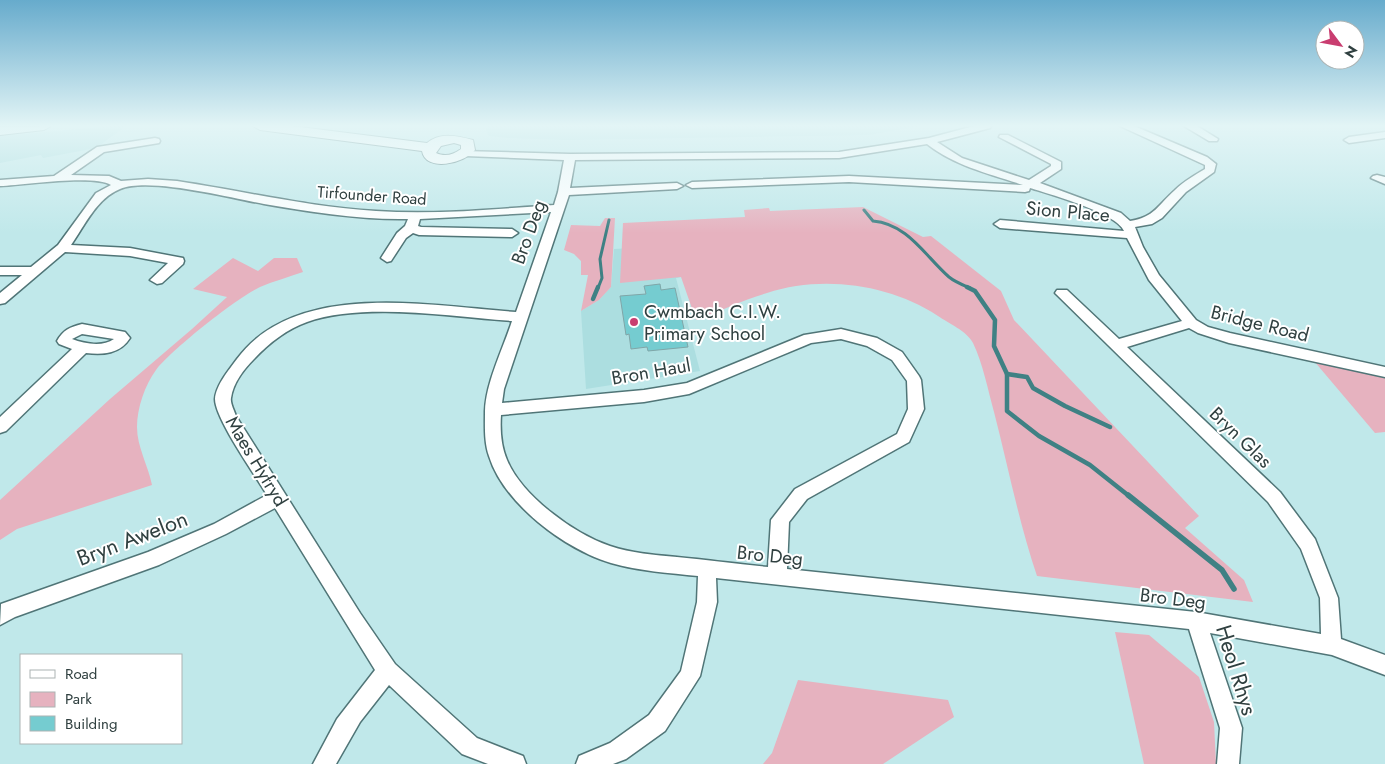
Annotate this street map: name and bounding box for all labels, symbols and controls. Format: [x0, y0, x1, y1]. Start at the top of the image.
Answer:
north arrow [1315, 20, 1365, 70]
text: N [1340, 42, 1362, 62]
street label: Tirfounder Road [317, 180, 427, 211]
street label: Sion Place [1025, 194, 1111, 229]
street label: Bro Deg [504, 196, 553, 268]
place label: Cwmbach C.I.W. Primary School [644, 298, 781, 347]
street label: Bridge Road [1208, 298, 1312, 349]
marker: Cwmbach C.I.W. Primary School [628, 316, 640, 328]
street label: Bron Haul [609, 351, 693, 392]
street label: Bryn Glas [1203, 401, 1278, 474]
street label: Maes Hyfryd [219, 411, 294, 512]
street label: Bryn Awelon [72, 502, 192, 574]
street label: Bro Deg [735, 539, 804, 572]
street label: Bro Deg [1138, 581, 1208, 616]
street label: Heol Rhys [1208, 621, 1266, 719]
legend [20, 654, 182, 744]
text: Road [65, 663, 97, 685]
text: Park [65, 688, 92, 710]
text: Building [65, 713, 117, 735]

